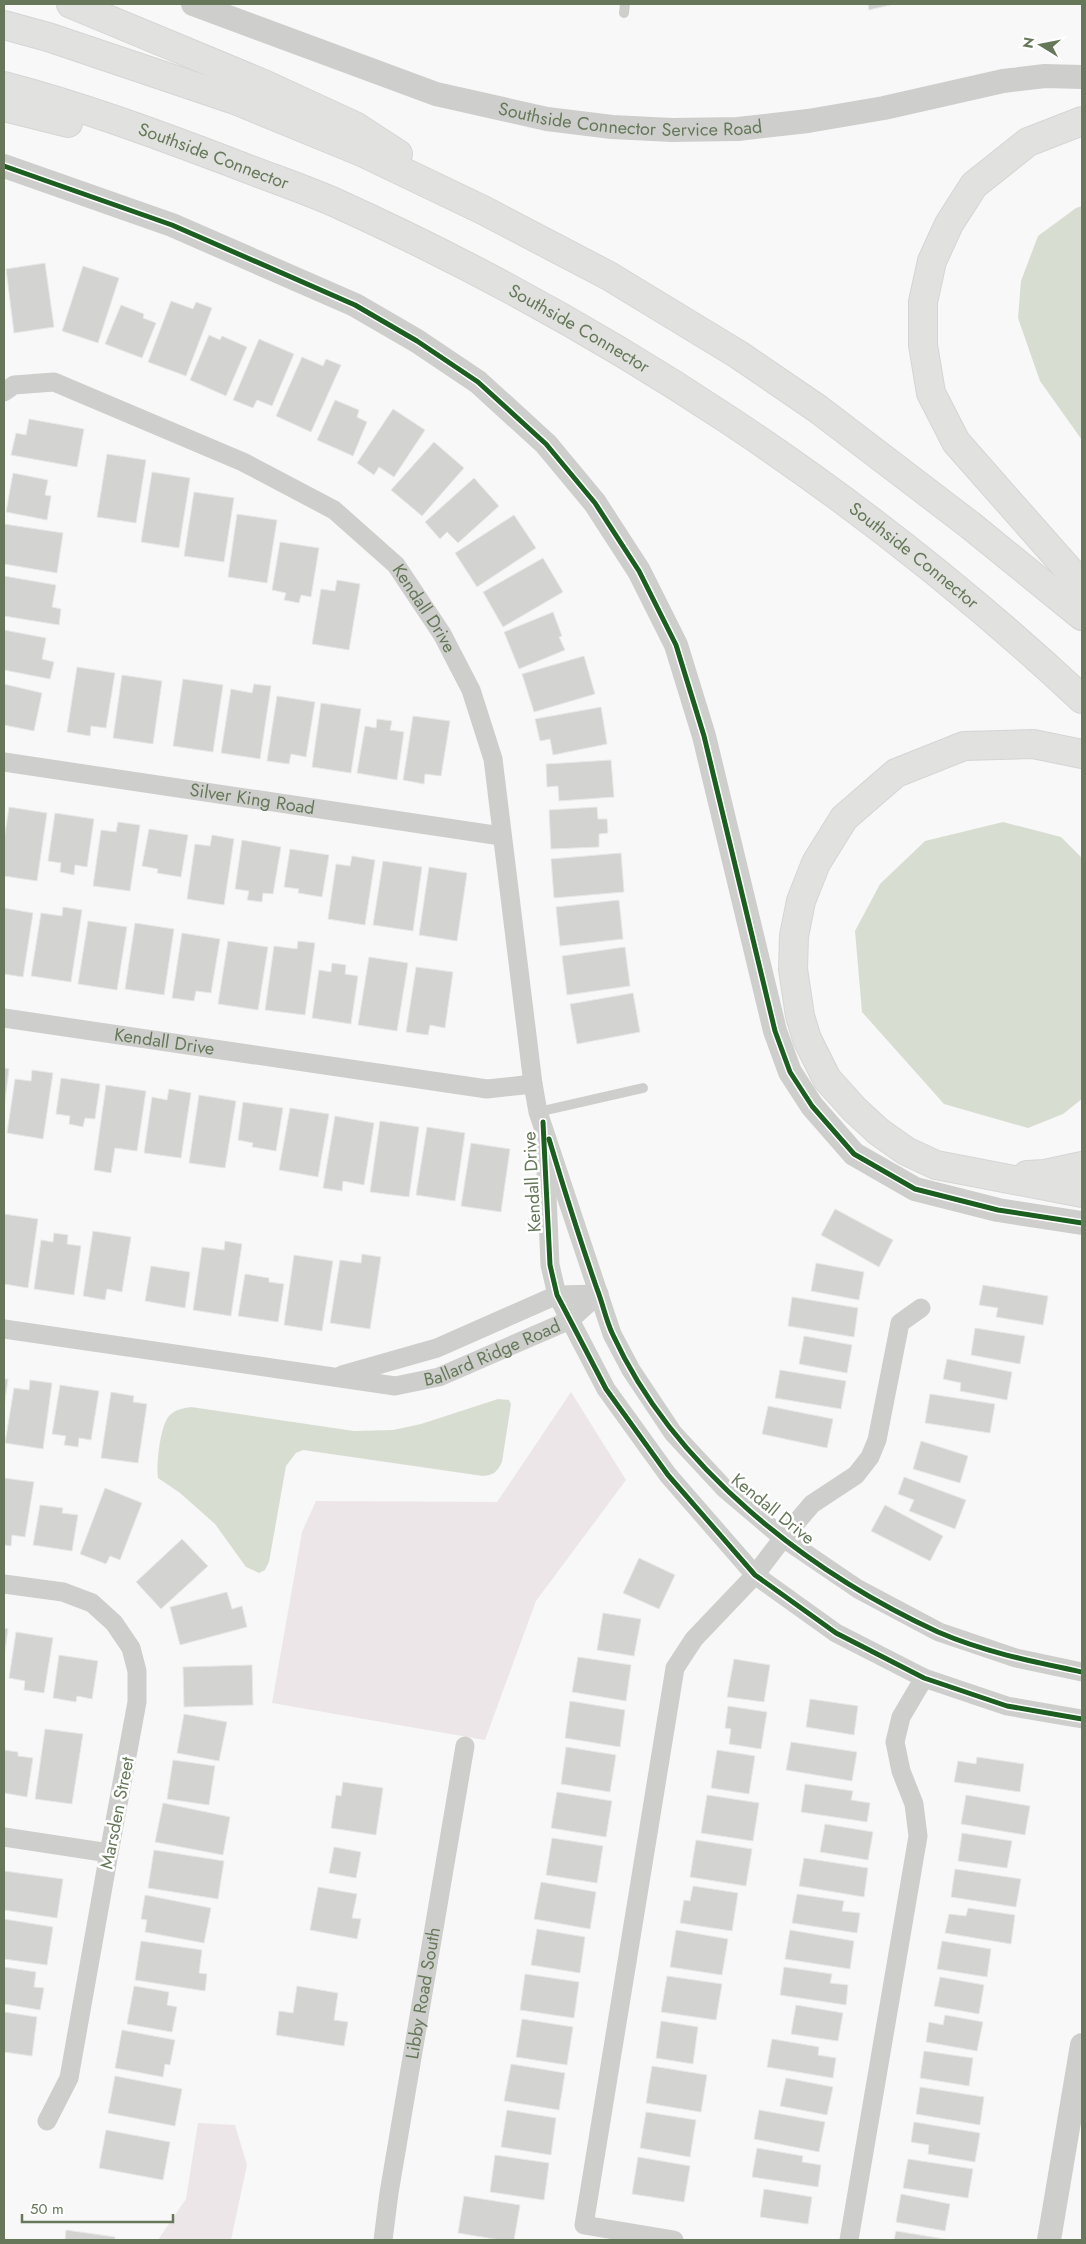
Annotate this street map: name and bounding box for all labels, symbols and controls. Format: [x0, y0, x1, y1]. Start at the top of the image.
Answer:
north arrow [1016, 20, 1066, 70]
text: N [1017, 36, 1039, 50]
street label: Southside Connector Service Road [496, 95, 763, 143]
street label: Southside Connector [135, 116, 293, 196]
street label: Southside Connector [504, 278, 655, 380]
street label: Southside Connector [844, 496, 985, 616]
street label: Kendall Drive [386, 559, 462, 657]
street label: Silver King Road [188, 777, 317, 821]
street label: Kendall Drive [112, 1021, 216, 1062]
street label: Kendall Drive [516, 1131, 548, 1233]
street label: Ballard Ridge Road [421, 1313, 564, 1393]
street label: Kendall Drive [726, 1467, 820, 1551]
street label: Marsden Street [93, 1754, 141, 1871]
street label: Libby Road South [399, 1925, 447, 2061]
scale bar [22, 2192, 174, 2224]
text: 50 m [30, 2198, 64, 2220]

